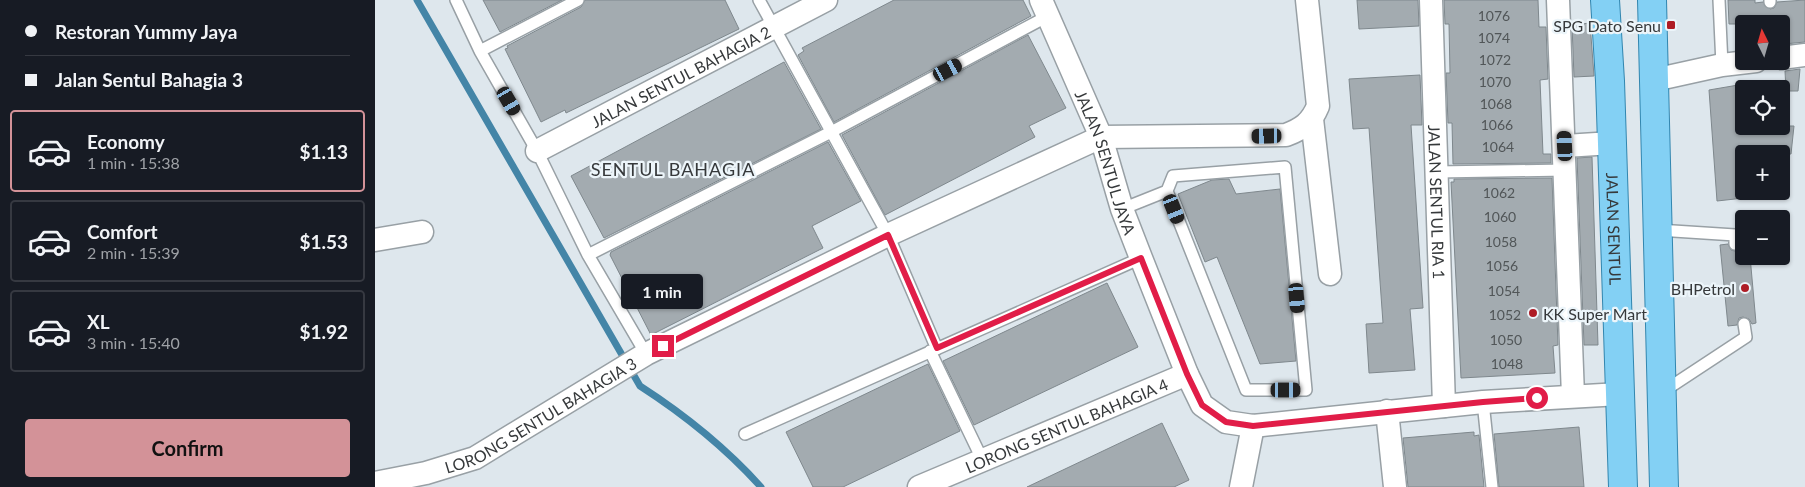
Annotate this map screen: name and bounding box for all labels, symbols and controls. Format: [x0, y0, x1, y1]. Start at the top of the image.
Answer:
house number: 1076 [1478, 7, 1510, 24]
north arrow [1735, 15, 1790, 70]
map controls [1735, 15, 1790, 265]
place label: SPG Dato Senu [1553, 16, 1661, 35]
marker: SPG Dato Senu [1665, 19, 1677, 31]
text: Restoran Yummy Jaya [55, 20, 237, 43]
street label: JALAN SENTUL BAHAGIA 2 [588, 21, 774, 131]
house number: 1074 [1478, 29, 1510, 46]
house number: 1072 [1479, 51, 1511, 68]
car [931, 56, 964, 84]
text: Jalan Sentul Bahagia 3 [55, 68, 243, 91]
house number: 1070 [1479, 73, 1511, 90]
button: locate [1735, 80, 1790, 135]
car [495, 84, 522, 118]
street label: JALAN SENTUL JAYA [1072, 87, 1140, 237]
house number: 1068 [1480, 95, 1512, 112]
house number: 1066 [1481, 116, 1513, 133]
street label: JALAN SENTUL RIA 1 [1426, 124, 1449, 279]
car [1251, 128, 1282, 144]
icon: car [27, 129, 72, 174]
text: Economy [87, 130, 165, 153]
car [1556, 131, 1573, 161]
house number: 1064 [1482, 138, 1514, 155]
text: $1.13 [299, 140, 348, 163]
button: + [1735, 145, 1790, 200]
text: 1 min · 15:38 [87, 153, 180, 172]
district label: SENTUL BAHAGIA [591, 158, 755, 180]
street label: JALAN SENTUL [1603, 172, 1626, 285]
house number: 1062 [1483, 184, 1515, 201]
car [1161, 192, 1186, 226]
house number: 1060 [1484, 208, 1516, 225]
button: − [1735, 210, 1790, 265]
icon: car [27, 219, 72, 264]
text: Comfort [87, 220, 158, 243]
text: $1.53 [299, 230, 348, 253]
house number: 1058 [1485, 233, 1517, 250]
text: 2 min · 15:39 [87, 243, 180, 262]
house number: 1056 [1486, 257, 1518, 274]
callout: 1 min [622, 274, 704, 308]
place label: BHPetrol [1671, 279, 1735, 298]
text: 1 min [642, 282, 682, 301]
car [1288, 282, 1305, 314]
house number: 1054 [1488, 282, 1520, 299]
marker: BHPetrol [1739, 282, 1751, 294]
place label: KK Super Mart [1543, 304, 1647, 323]
house number: 1052 [1489, 306, 1521, 323]
marker: KK Super Mart [1527, 307, 1539, 319]
icon: car [27, 309, 72, 354]
text: XL [87, 310, 110, 333]
text: $1.92 [299, 320, 348, 343]
house number: 1050 [1490, 331, 1522, 348]
text: 3 min · 15:40 [87, 333, 180, 352]
route end [652, 335, 674, 357]
street label: LORONG SENTUL BAHAGIA 3 [442, 353, 640, 476]
house number: 1048 [1491, 355, 1523, 372]
street label: LORONG SENTUL BAHAGIA 4 [962, 374, 1171, 476]
car [1271, 383, 1301, 398]
route start [1526, 387, 1548, 409]
button: Confirm [25, 419, 350, 477]

